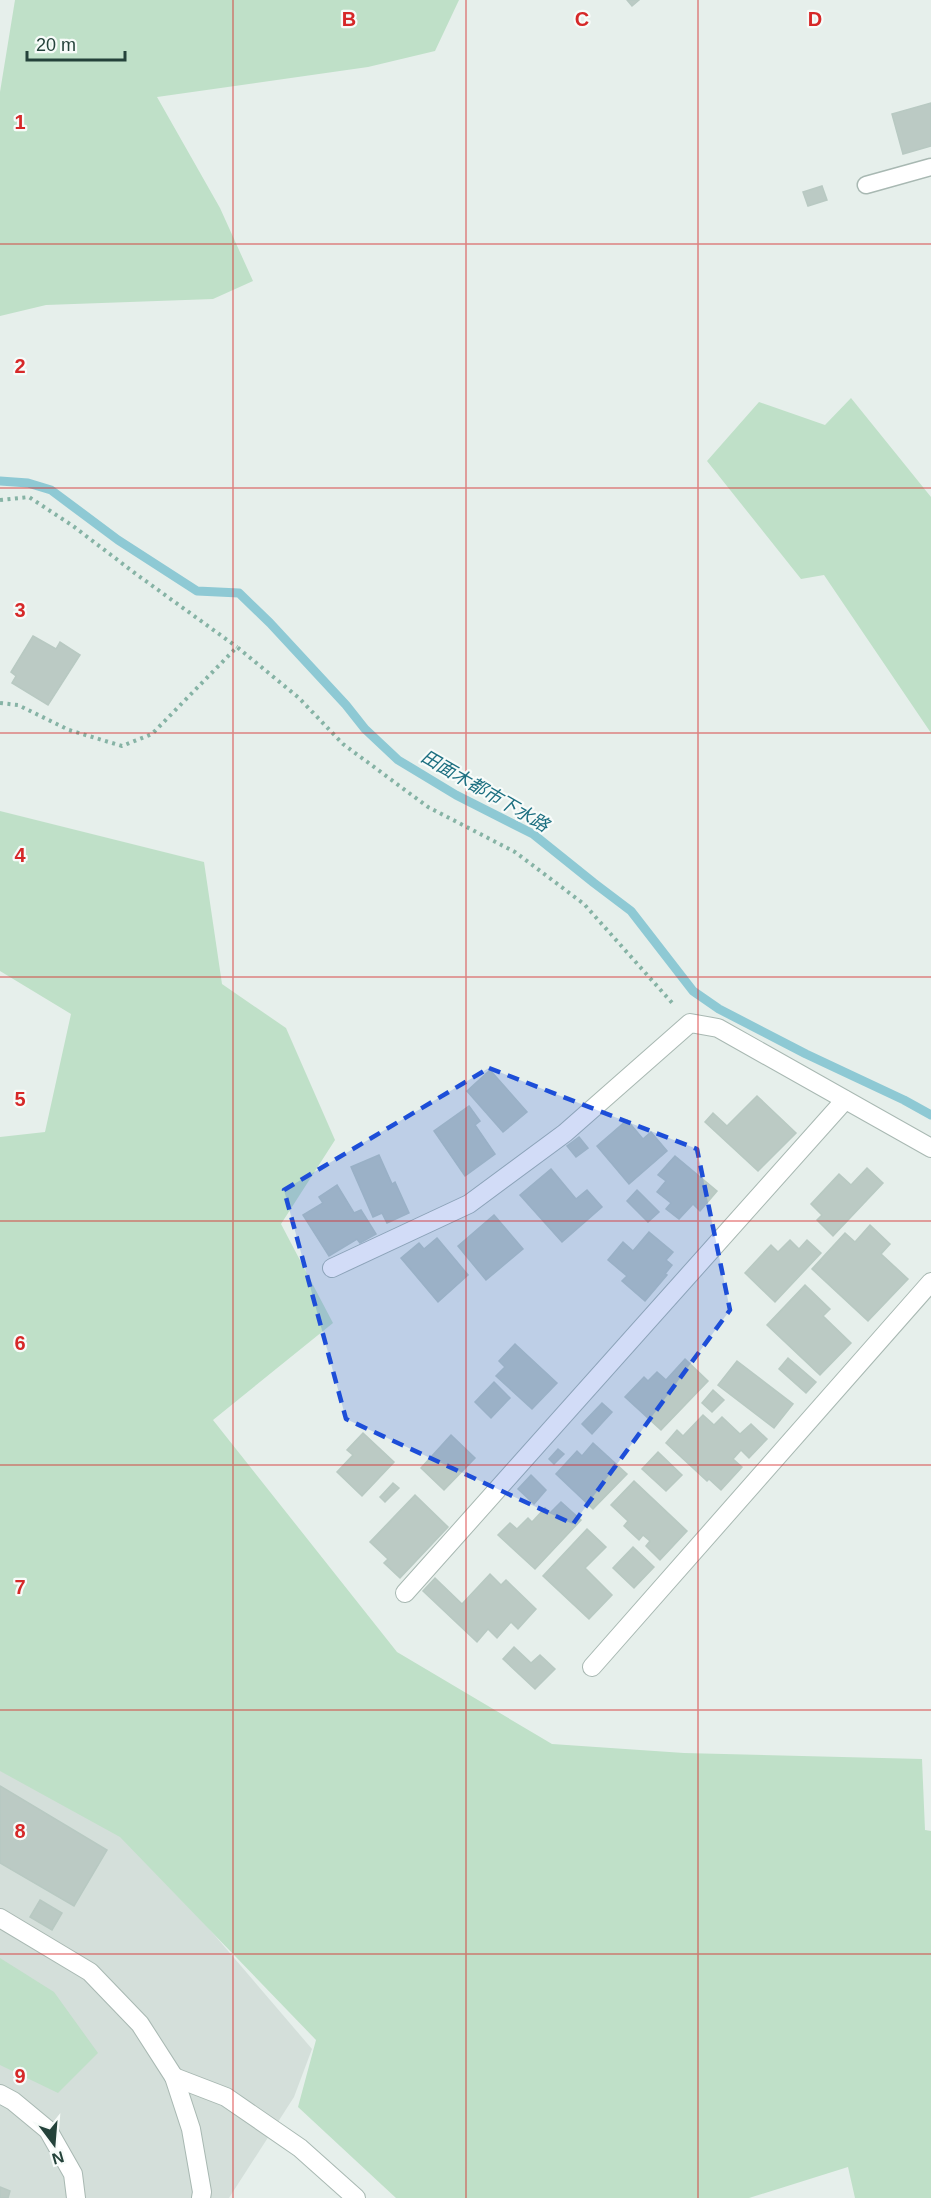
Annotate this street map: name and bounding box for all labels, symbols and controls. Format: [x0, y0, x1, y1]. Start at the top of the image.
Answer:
text: B [342, 8, 356, 30]
text: C [575, 8, 589, 30]
text: D [808, 8, 822, 30]
scale bar [27, 24, 124, 62]
text: 20 m [36, 35, 76, 55]
text: 1 [14, 111, 26, 133]
text: 2 [14, 355, 26, 377]
text: 3 [14, 599, 26, 621]
water label: 田面木都市下水路 [418, 746, 554, 837]
text: 4 [14, 844, 26, 866]
text: 5 [14, 1088, 26, 1110]
text: 6 [14, 1332, 26, 1354]
text: 7 [14, 1576, 26, 1598]
text: 8 [14, 1820, 26, 1842]
text: 9 [14, 2065, 26, 2087]
north arrow [24, 2114, 84, 2174]
text: N [50, 2148, 66, 2168]

